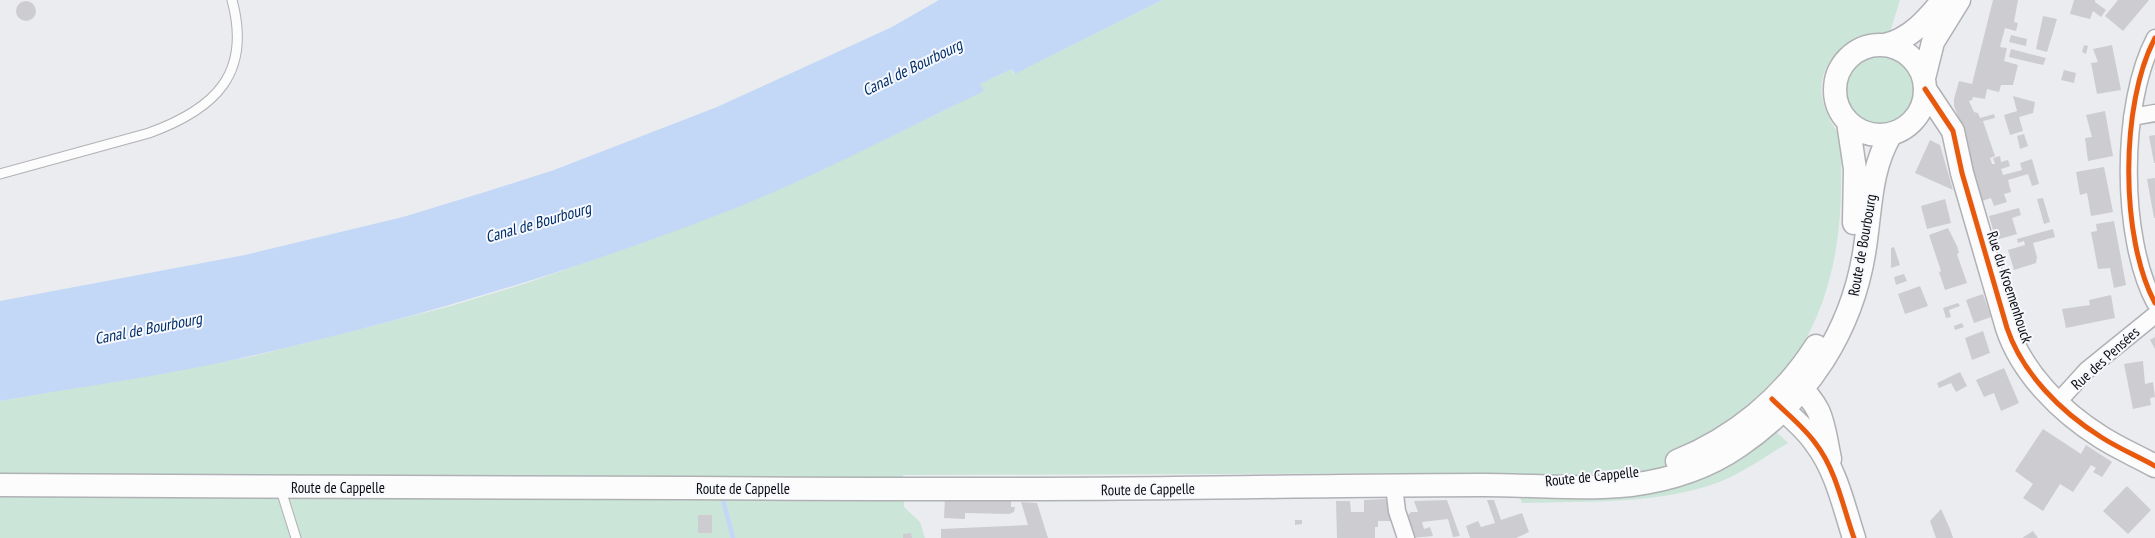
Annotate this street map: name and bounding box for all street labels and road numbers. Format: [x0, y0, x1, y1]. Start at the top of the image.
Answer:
street label: Route de Bourbourg [1844, 193, 1880, 297]
street label: Rue du Kroemenhouck [1983, 229, 2037, 345]
street label: Rue des Pensées [2067, 322, 2143, 394]
street label: Route de Cappelle [1544, 462, 1640, 490]
street label: Route de Cappelle [291, 478, 385, 497]
street label: Route de Cappelle [696, 479, 790, 498]
street label: Route de Cappelle [1101, 479, 1195, 499]

